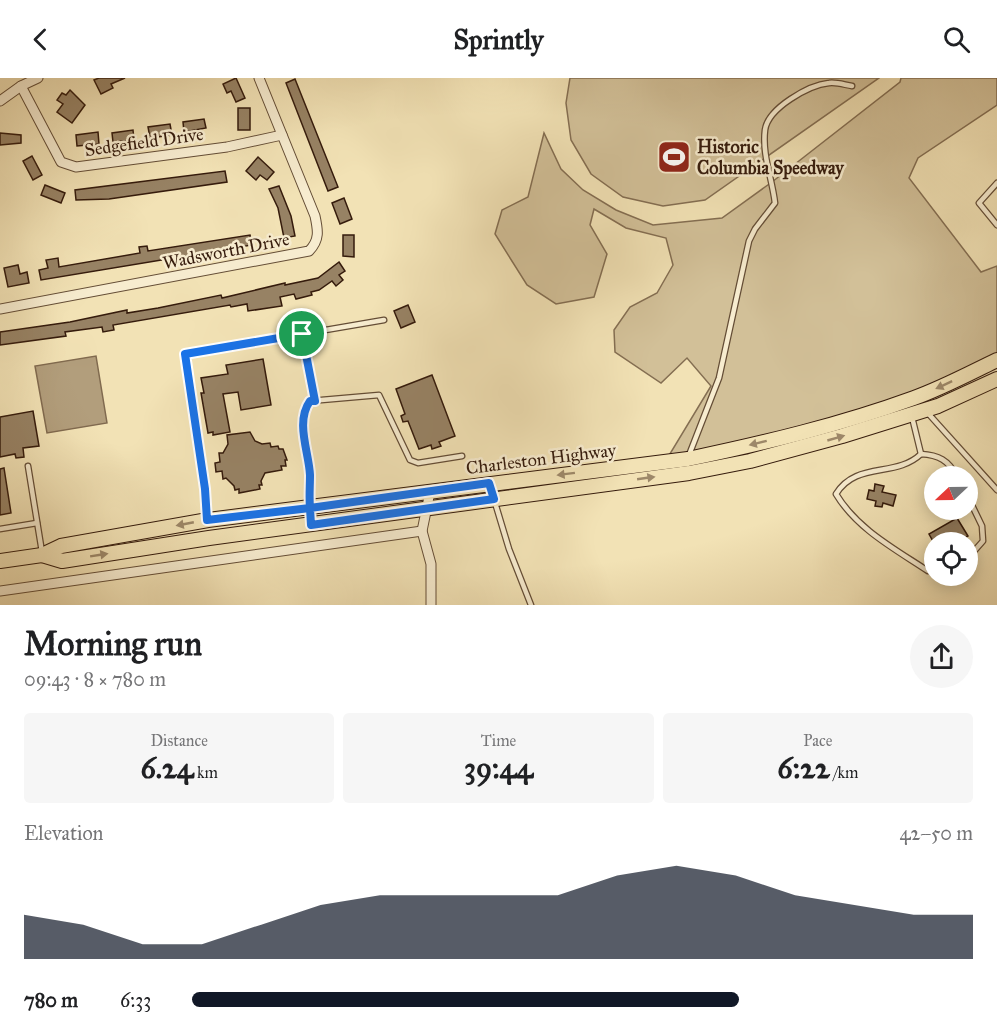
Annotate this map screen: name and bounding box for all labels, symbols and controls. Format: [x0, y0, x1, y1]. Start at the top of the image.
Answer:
icon: back [24, 23, 57, 56]
text: Sprintly [453, 23, 544, 56]
icon: search [940, 23, 973, 56]
street label: Sedgefield Drive [83, 123, 205, 162]
place label: Historic Columbia Speedway [697, 136, 845, 180]
sports icon: Historic Columbia Speedway [656, 139, 692, 175]
street label: Wadsworth Drive [161, 228, 291, 274]
pin [276, 308, 327, 359]
icon: arrive [285, 317, 318, 350]
one-way arrow [935, 380, 953, 390]
one-way arrow [827, 433, 845, 442]
street label: Charleston Highway [465, 439, 618, 480]
one-way arrow [749, 439, 768, 449]
north arrow [924, 466, 978, 520]
map controls [924, 466, 978, 586]
one-way arrow [556, 469, 575, 479]
one-way arrow [636, 473, 655, 482]
one-way arrow [176, 520, 195, 529]
button: locate [924, 532, 978, 586]
one-way arrow [90, 551, 109, 560]
text: Morning run [24, 624, 202, 664]
button: share [910, 625, 973, 688]
text: 09:43 · 8 × 780 m [24, 667, 166, 691]
text: Distance [150, 731, 208, 750]
text: Time [481, 731, 516, 750]
text: Pace [803, 731, 832, 750]
text: 6.24 [140, 750, 194, 786]
text: 39:44 [464, 750, 533, 786]
text: 6:22 [777, 750, 830, 786]
text: km [194, 763, 218, 782]
text: /km [830, 763, 858, 782]
text: Elevation [24, 821, 103, 845]
text: 42–50 m [899, 821, 973, 845]
text: 780 m [24, 988, 78, 1012]
text: 6:33 [120, 988, 151, 1012]

